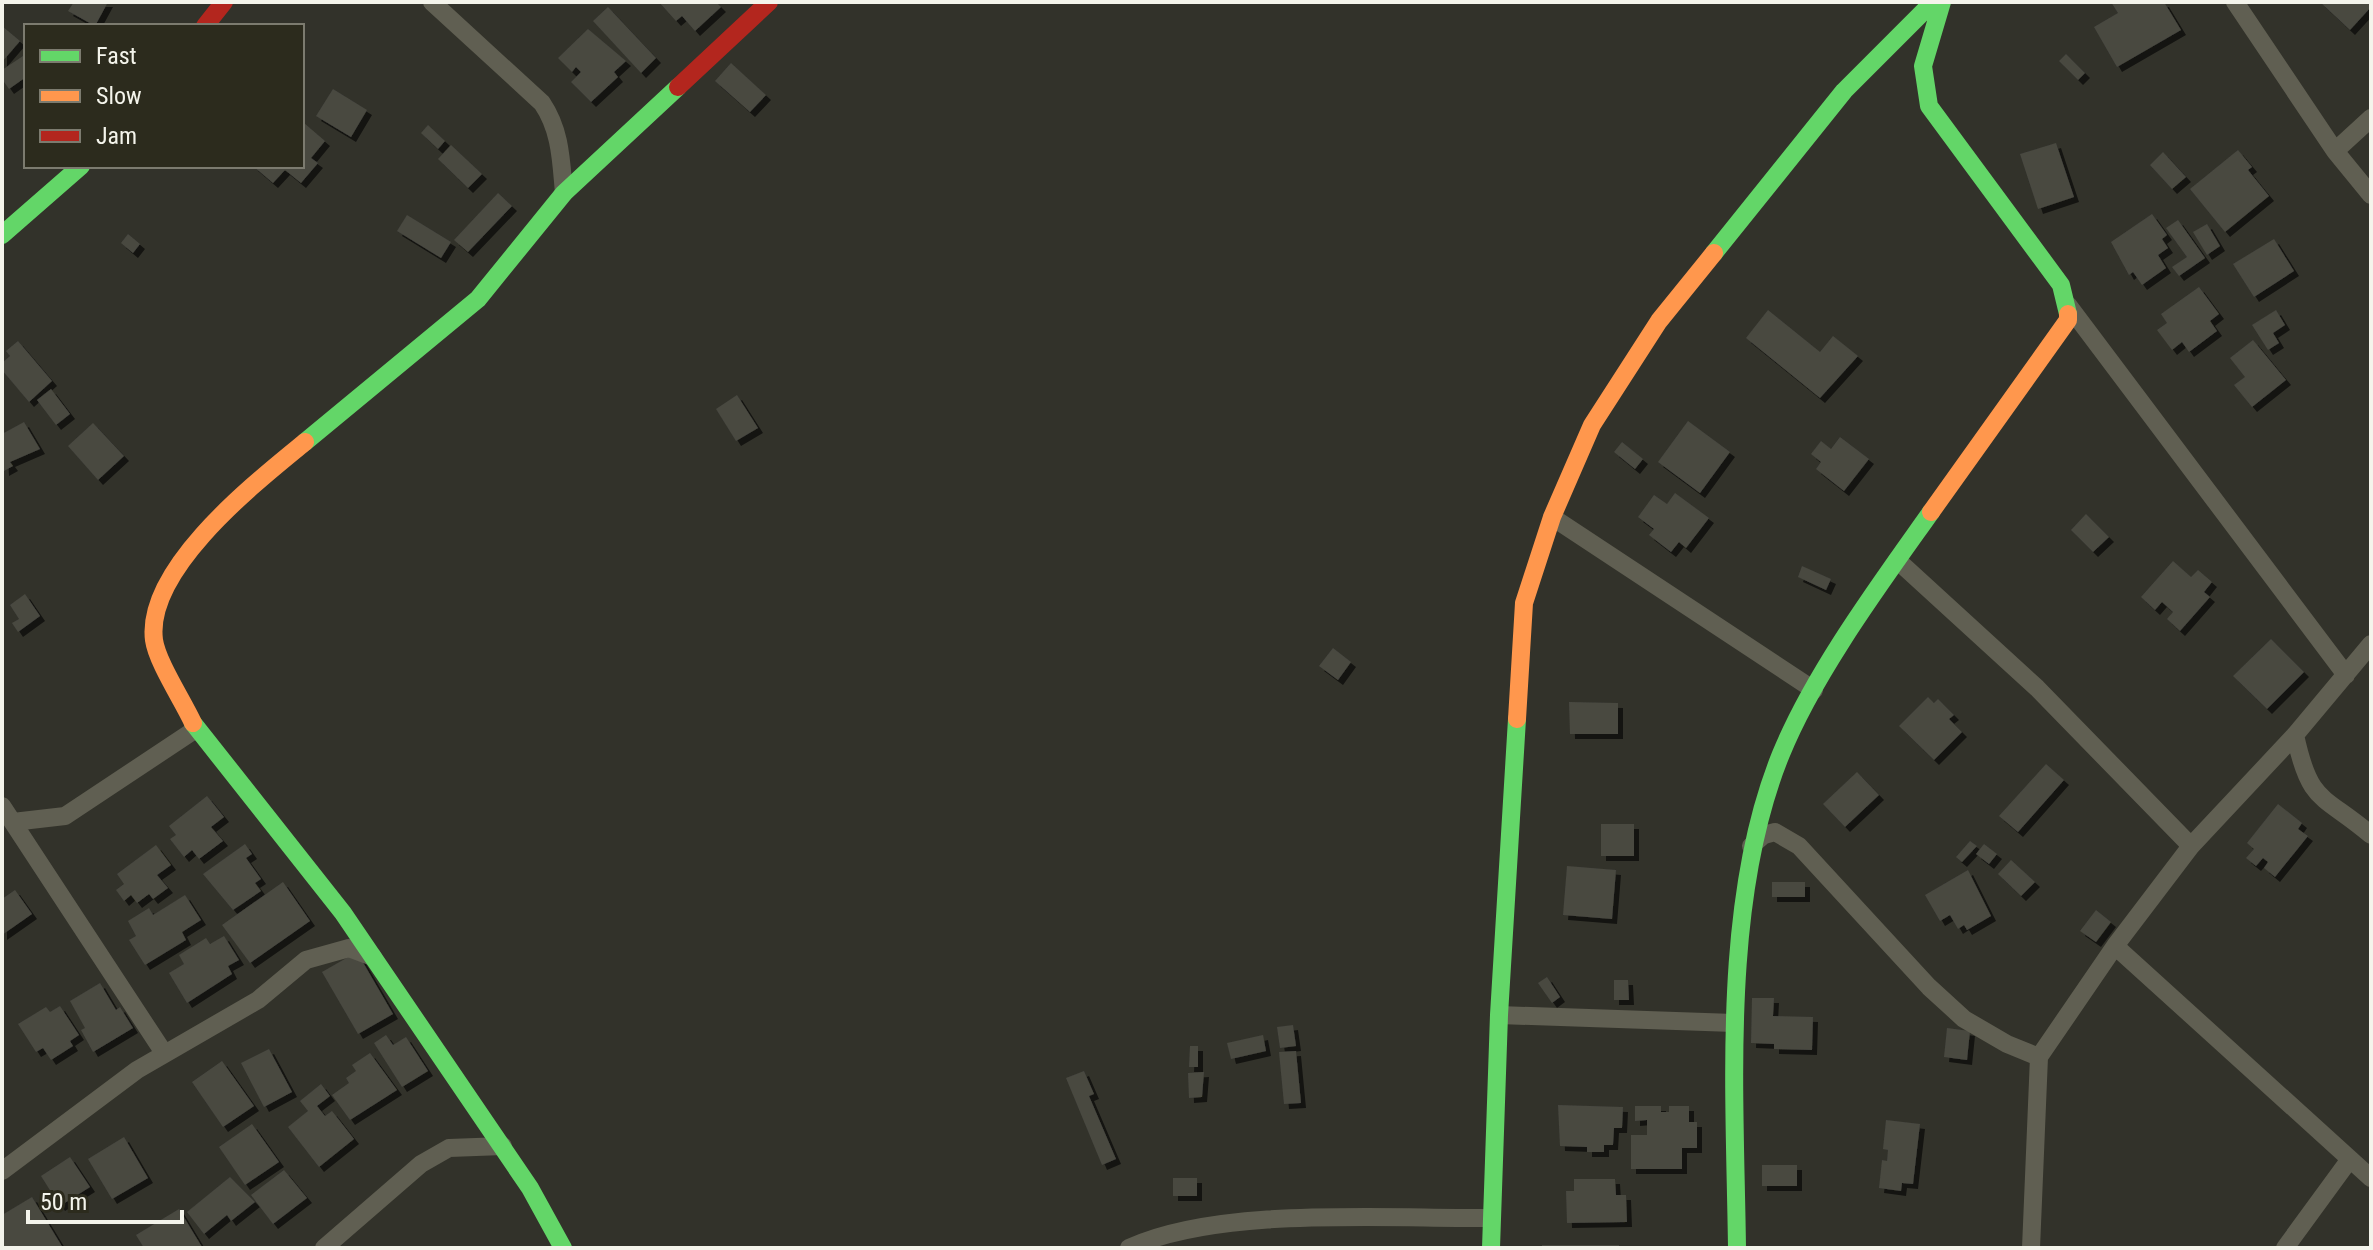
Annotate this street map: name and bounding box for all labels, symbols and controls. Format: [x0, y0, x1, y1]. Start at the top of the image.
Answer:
legend [24, 24, 304, 168]
text: Fast [96, 42, 137, 70]
text: Slow [96, 82, 142, 110]
text: Jam [96, 122, 137, 150]
scale bar [28, 1174, 182, 1224]
text: 50 m [40, 1188, 87, 1216]

